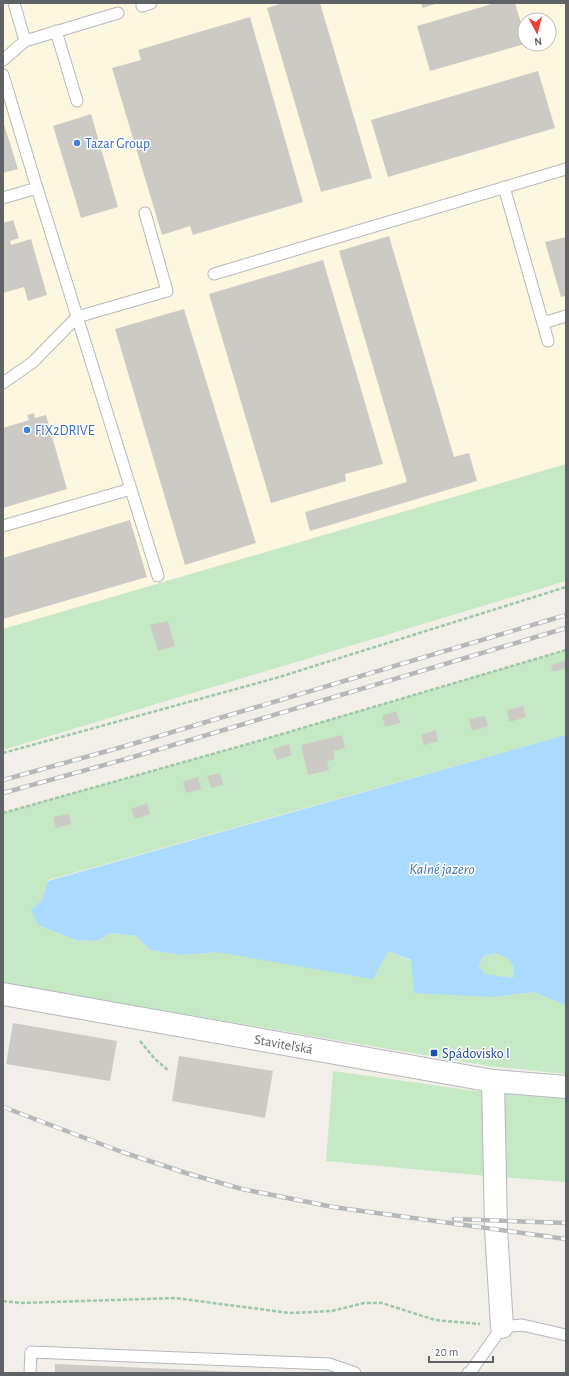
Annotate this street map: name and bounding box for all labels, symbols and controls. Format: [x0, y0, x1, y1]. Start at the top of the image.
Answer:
north arrow [517, 12, 557, 52]
text: N [534, 36, 543, 47]
place label: Tazar Group [85, 137, 150, 151]
marker: Tazar Group [72, 138, 82, 148]
place label: FIX2DRIVE [35, 424, 95, 438]
marker: FIX2DRIVE [22, 425, 32, 435]
water label: Kalné jazero [409, 862, 475, 877]
street label: Staviteľská [253, 1033, 314, 1057]
place label: Spádovisko I [442, 1047, 510, 1061]
marker: Spádovisko I [429, 1048, 439, 1058]
scale bar [429, 1338, 493, 1364]
text: 20 m [435, 1346, 458, 1358]

